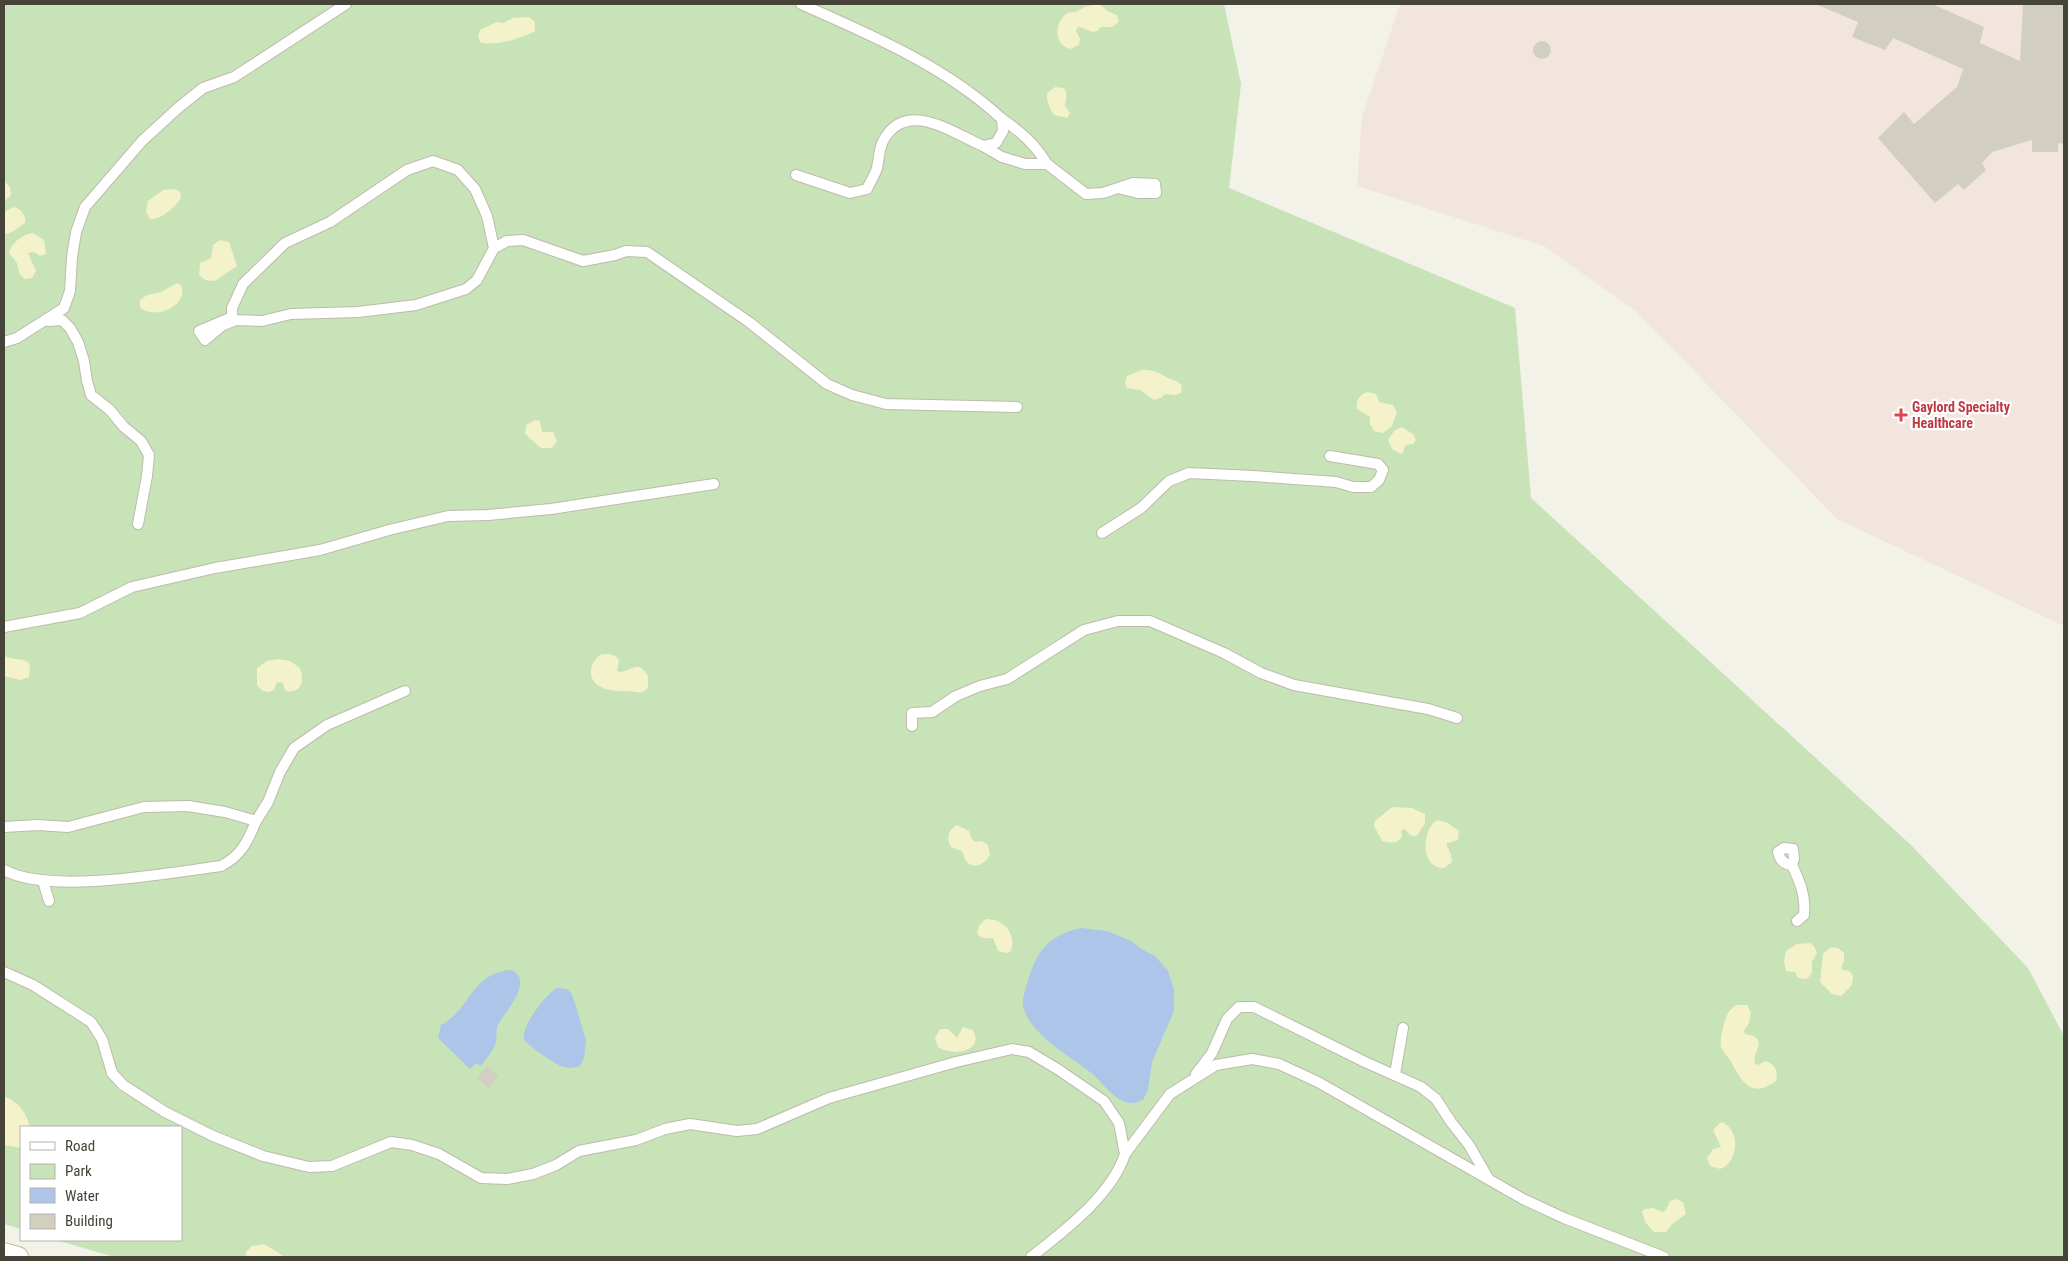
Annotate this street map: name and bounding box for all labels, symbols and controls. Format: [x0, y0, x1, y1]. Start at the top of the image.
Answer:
place label: Gaylord Specialty Healthcare [1912, 399, 2011, 431]
marker: Gaylord Specialty Healthcare [1894, 408, 1908, 422]
legend [20, 1126, 182, 1241]
text: Road [65, 1137, 95, 1155]
text: Park [65, 1162, 92, 1180]
text: Water [65, 1187, 100, 1205]
text: Building [65, 1212, 113, 1230]

